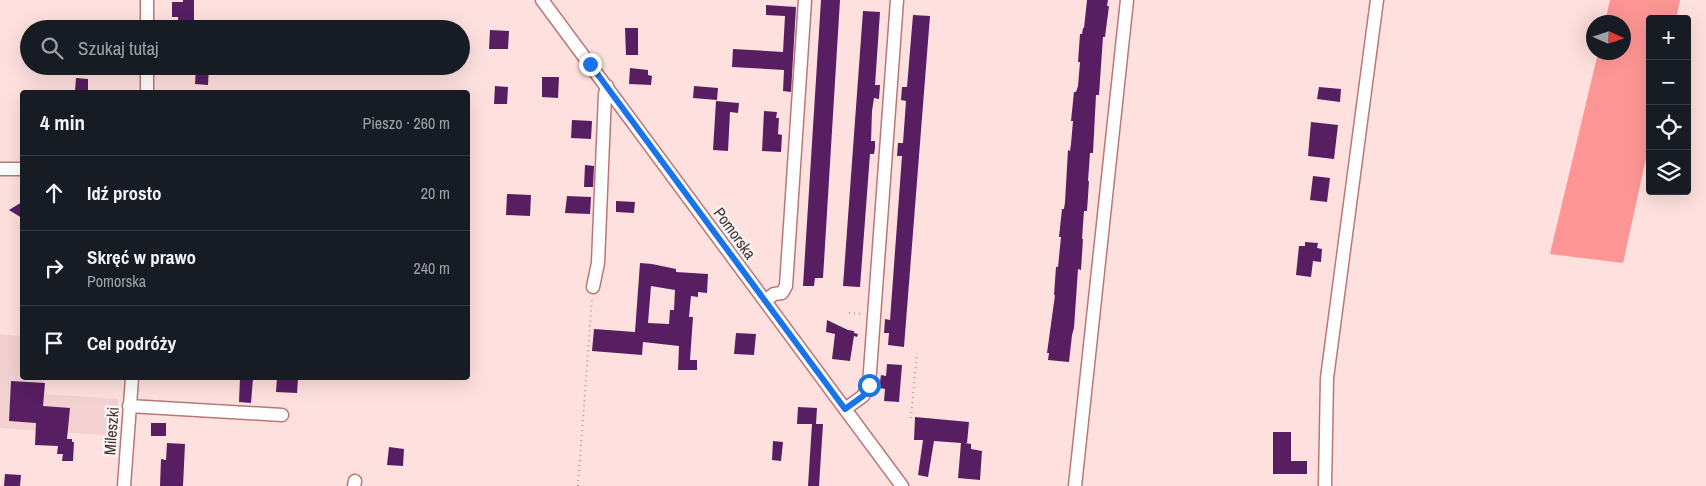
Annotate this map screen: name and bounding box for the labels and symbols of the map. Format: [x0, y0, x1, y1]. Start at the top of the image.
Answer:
north arrow [1586, 15, 1631, 60]
route end [579, 53, 602, 76]
street label: Pomorska [709, 203, 762, 264]
route start [858, 374, 881, 397]
street label: Mileszki [98, 406, 124, 456]

